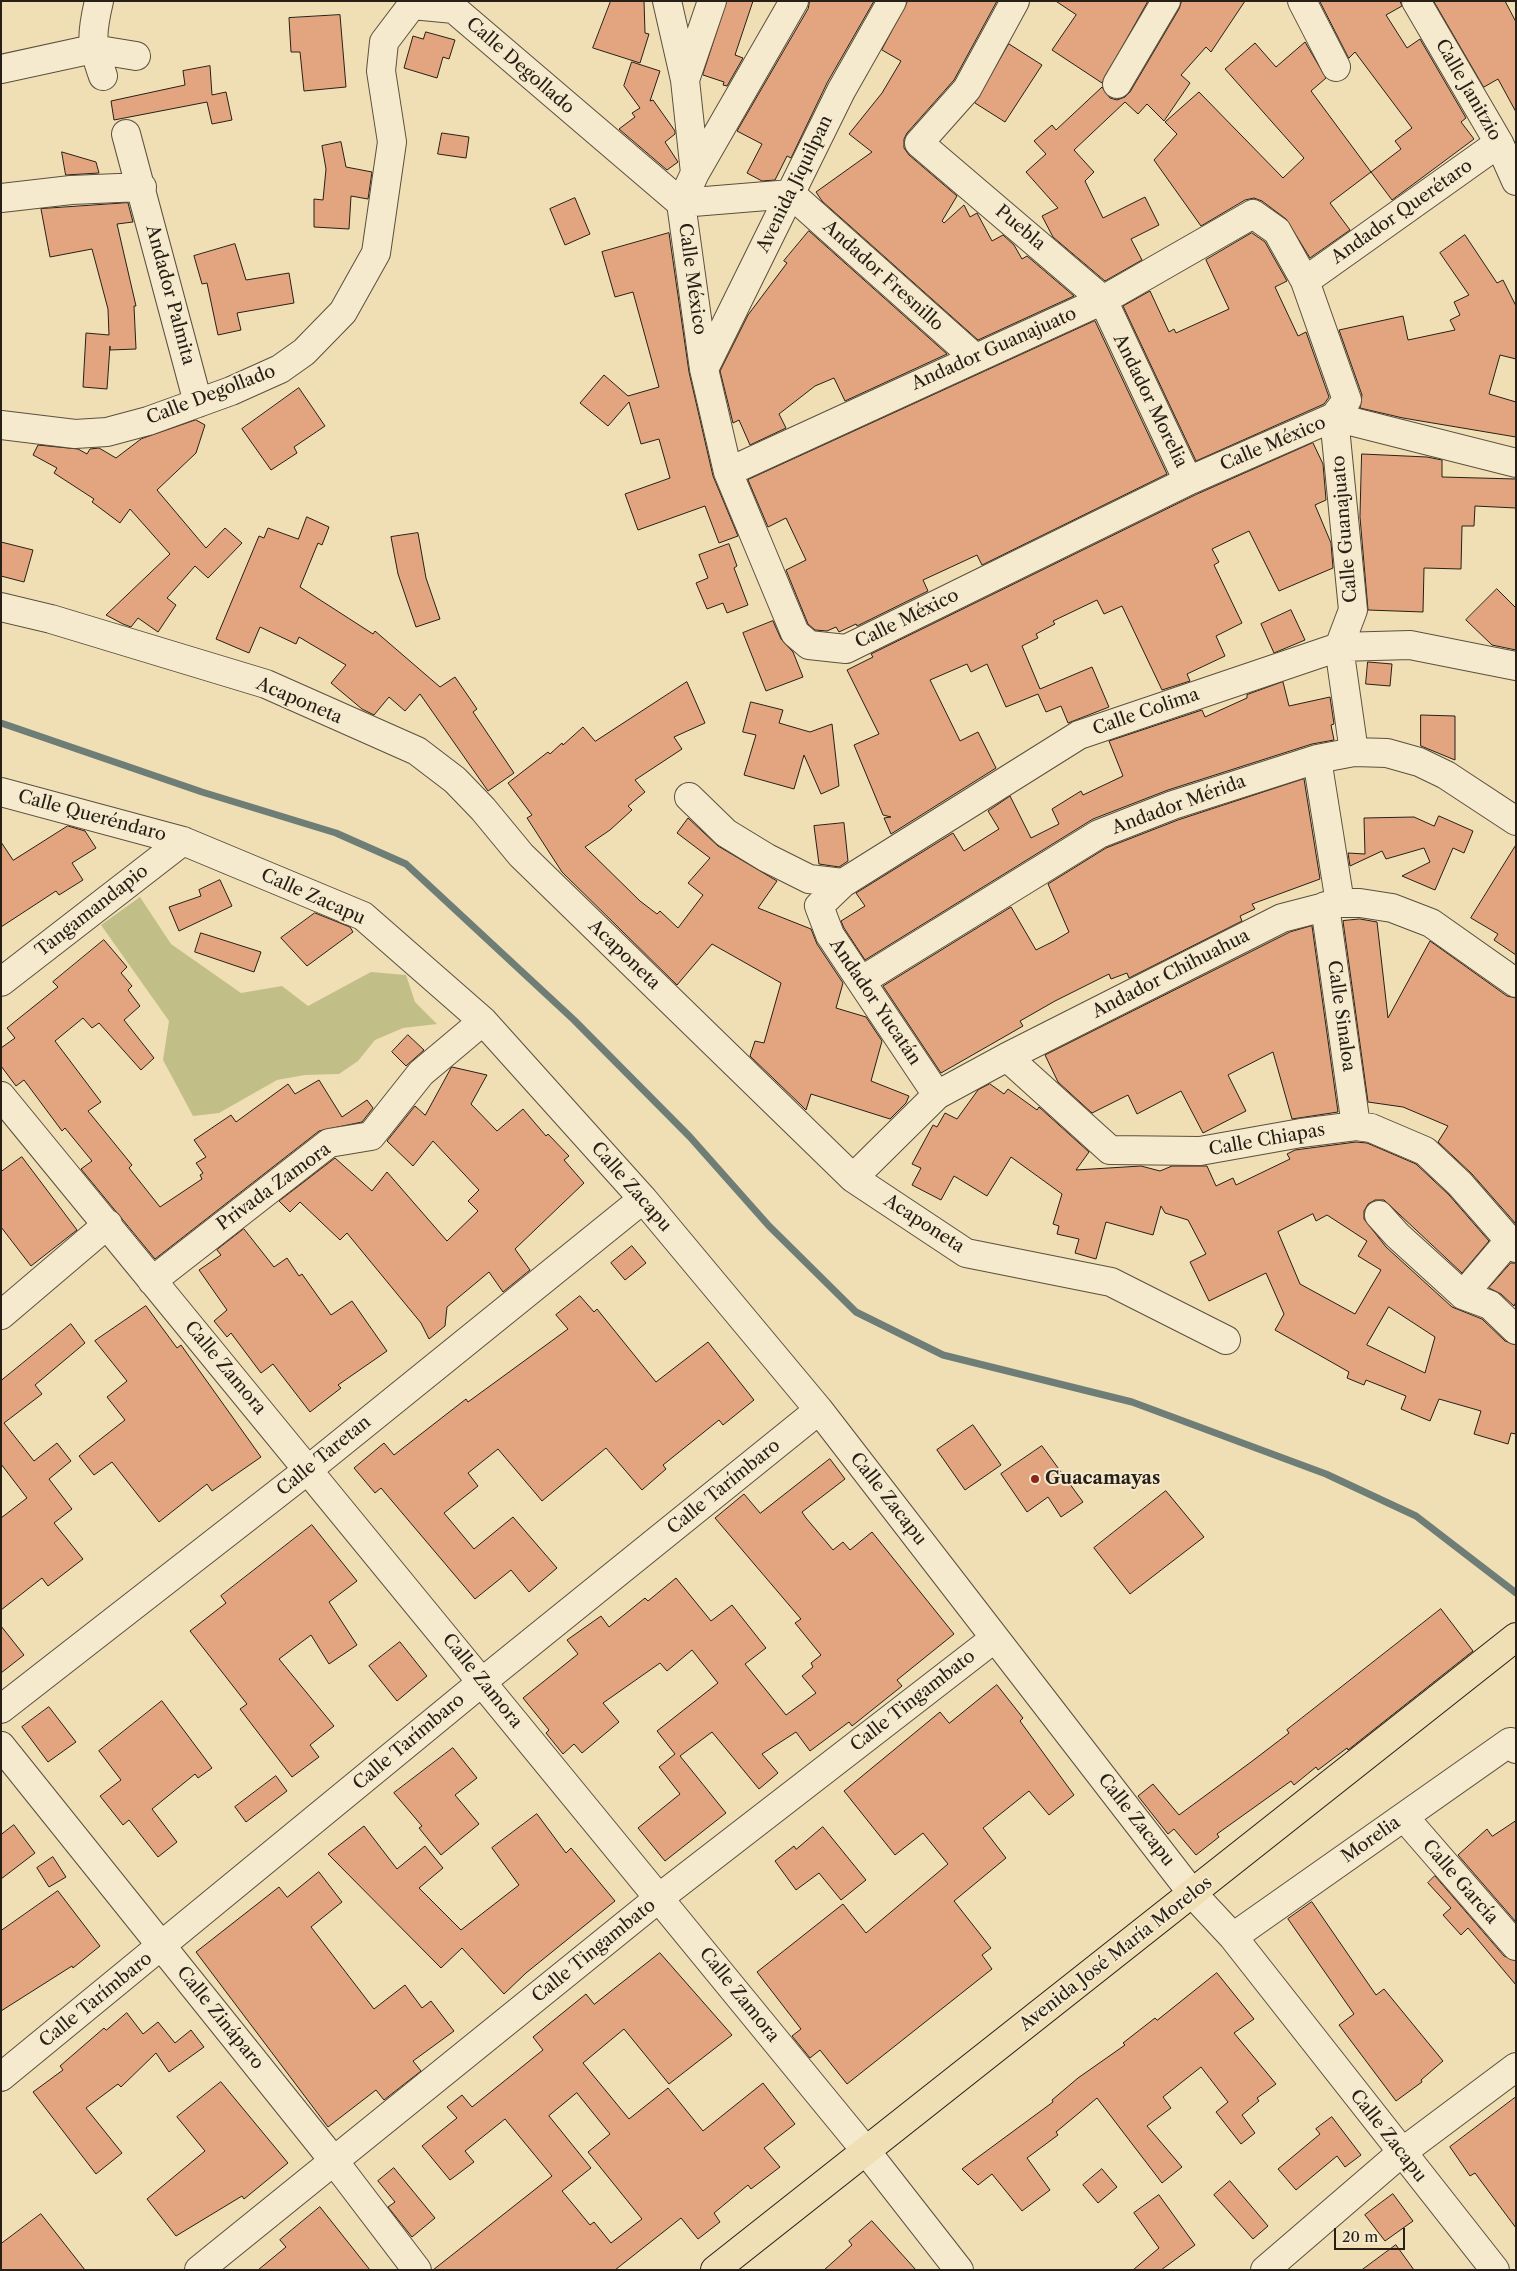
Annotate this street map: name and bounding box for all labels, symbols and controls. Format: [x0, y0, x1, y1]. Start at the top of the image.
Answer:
street label: Calle Degollado [462, 13, 578, 119]
street label: Calle Janitzio [1430, 35, 1506, 145]
street label: Avenida Jiquilpan [752, 112, 838, 256]
street label: Andador Querétaro [1327, 155, 1477, 269]
street label: Puebla [991, 201, 1049, 255]
street label: Andador Fresnillo [818, 216, 948, 336]
street label: Calle México [673, 222, 711, 336]
street label: Andador Palmita [141, 223, 199, 367]
street label: Andador Guanajuato [908, 303, 1080, 395]
street label: Andador Morelia [1108, 331, 1192, 471]
street label: Calle Degollado [144, 361, 278, 429]
street label: Calle México [1217, 412, 1329, 476]
street label: Calle Guanajuato [1328, 454, 1362, 604]
street label: Calle México [852, 585, 962, 653]
street label: Acaponeta [253, 673, 345, 729]
street label: Calle Colima [1090, 684, 1202, 740]
street label: Andador Mérida [1109, 771, 1249, 839]
street label: Calle Queréndaro [15, 786, 169, 846]
street label: Tangamandapio [31, 860, 153, 962]
street label: Calle Zacapu [258, 864, 368, 930]
street label: Acaponeta [584, 916, 664, 994]
street label: Andador Chihuahua [1089, 925, 1253, 1023]
street label: Andador Yucatán [825, 935, 925, 1069]
street label: Calle Sinaloa [1323, 959, 1359, 1073]
street label: Calle Chiapas [1207, 1119, 1327, 1161]
street label: Calle Zacapu [586, 1138, 676, 1236]
street label: Privada Zamora [213, 1139, 335, 1235]
street label: Acaponeta [880, 1190, 968, 1258]
street label: Calle Zamora [180, 1317, 270, 1419]
street label: Calle Taretan [273, 1411, 375, 1501]
street label: Calle Tarímbaro [663, 1435, 785, 1539]
street label: Calle Zacapu [845, 1448, 931, 1550]
place label: Guacamayas [1045, 1468, 1160, 1490]
marker: Guacamayas [1029, 1473, 1041, 1485]
street label: Calle Zamora [437, 1629, 527, 1733]
street label: Calle Tingambato [846, 1646, 980, 1756]
street label: Calle Tarímbaro [349, 1689, 469, 1795]
street label: Calle Zacapu [1093, 1769, 1179, 1871]
street label: Morelia [1338, 1812, 1404, 1868]
street label: Calle García [1418, 1835, 1502, 1929]
street label: Avenida José María Morelos [1015, 1872, 1217, 2036]
street label: Calle Tingambato [528, 1895, 660, 2007]
street label: Calle Zamora [694, 1943, 784, 2047]
street label: Calle Tarímbaro [35, 1948, 157, 2052]
street label: Calle Zináparo [172, 1962, 268, 2074]
street label: Calle Zacapu [1345, 2085, 1431, 2187]
scale bar [1337, 2218, 1408, 2250]
text: 20 m [1342, 2227, 1378, 2246]

